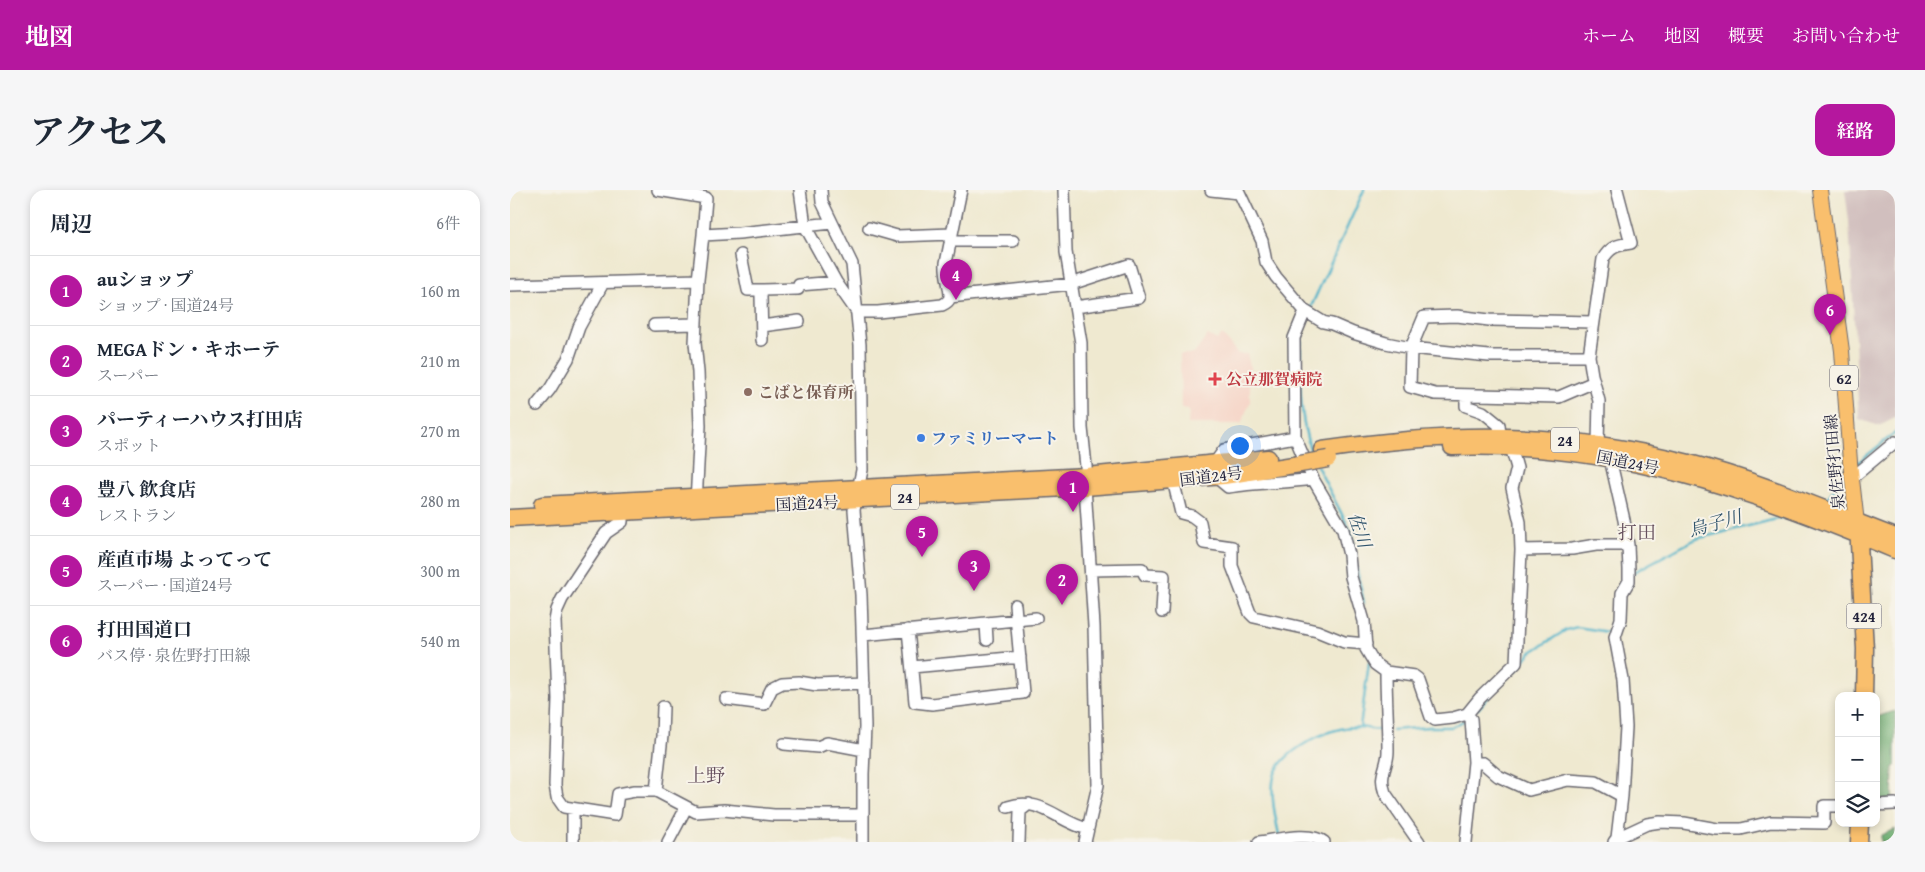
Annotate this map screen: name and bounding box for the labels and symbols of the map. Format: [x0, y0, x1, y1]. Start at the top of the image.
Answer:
pin: 4 [940, 259, 972, 300]
pin: 6 [1814, 294, 1846, 335]
road number: 62 [1830, 366, 1858, 390]
place label: 公立那賀病院 [1226, 367, 1322, 391]
marker: 公立那賀病院 [1208, 372, 1222, 386]
place label: こばと保育所 [758, 380, 854, 404]
marker: こばと保育所 [742, 386, 754, 398]
street label: 泉佐野打田線 [1818, 413, 1850, 511]
place label: ファミリーマート [931, 426, 1059, 450]
road number: 24 [1551, 428, 1579, 452]
marker: ファミリーマート [915, 432, 927, 444]
your location [1227, 433, 1253, 459]
street label: 国道24号 [1595, 444, 1661, 480]
street label: 国道24号 [1178, 460, 1244, 492]
pin: 1 [1057, 471, 1089, 512]
road number: 24 [891, 484, 919, 510]
street label: 国道24号 [775, 489, 839, 517]
water label: 烏子川 [1685, 502, 1747, 543]
water label: 佐川 [1341, 509, 1379, 553]
pin: 5 [906, 516, 938, 557]
district label: 打田 [1618, 518, 1656, 546]
pin: 3 [958, 550, 990, 591]
pin: 2 [1046, 564, 1078, 605]
road number: 424 [1846, 604, 1882, 628]
district label: 上野 [687, 761, 725, 789]

